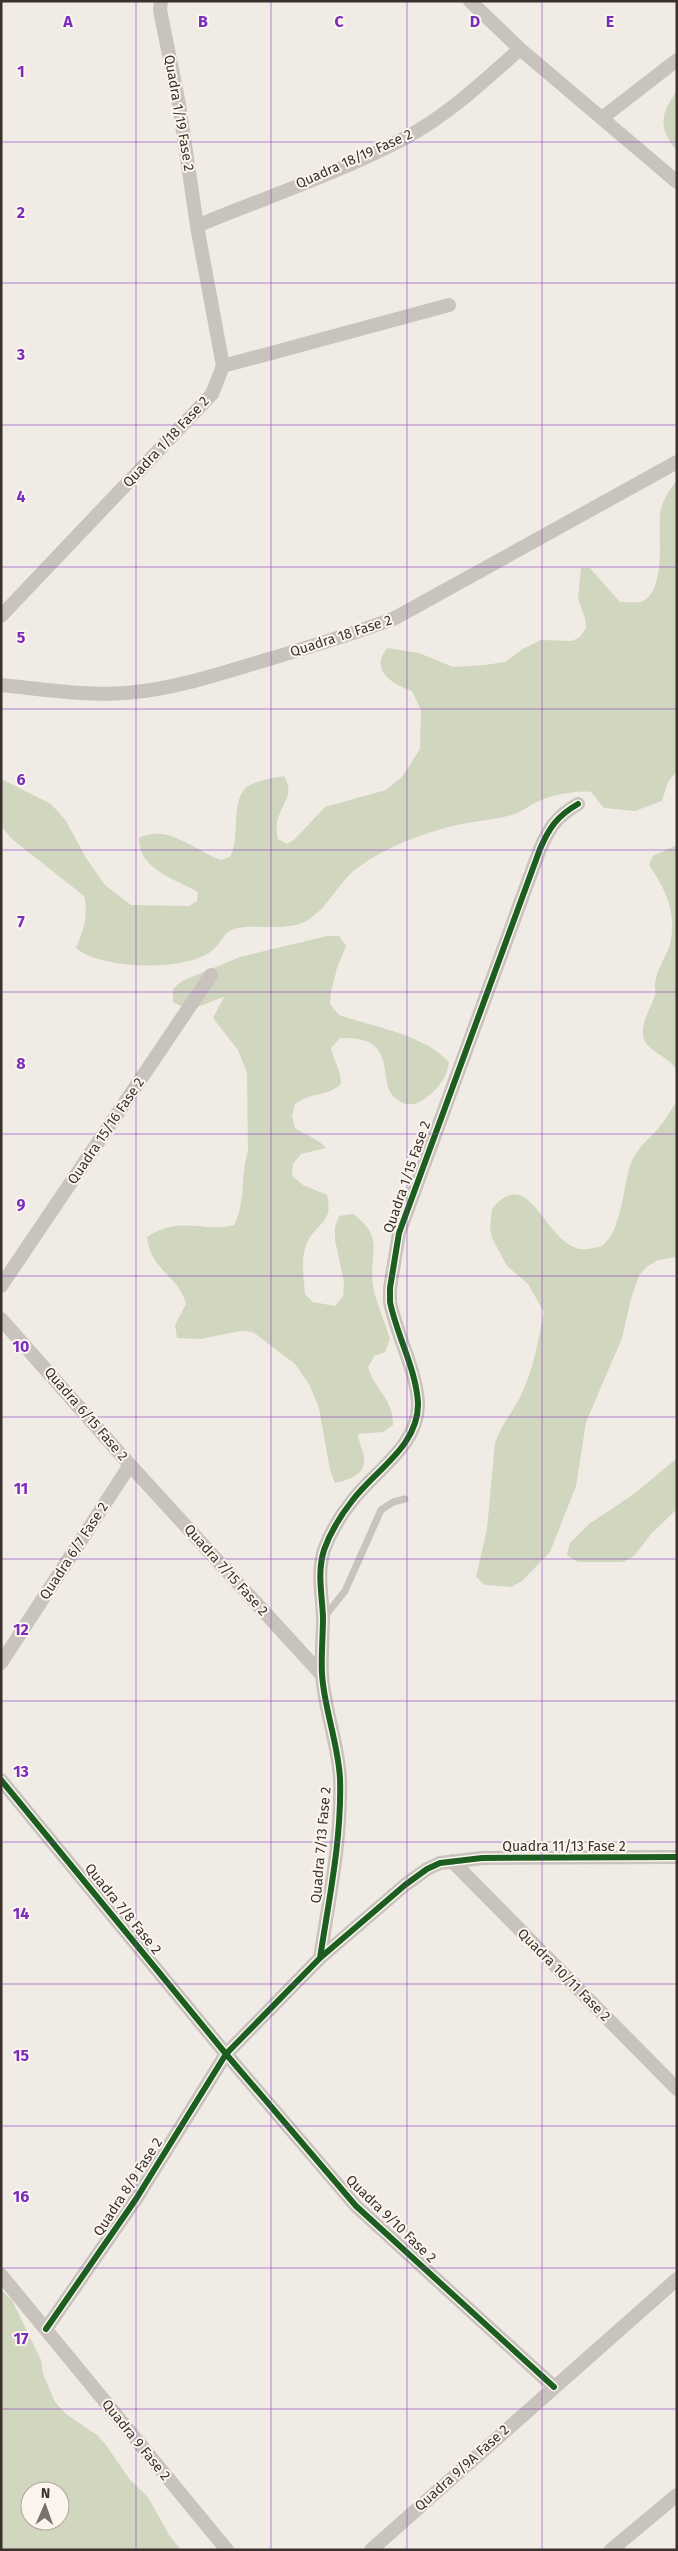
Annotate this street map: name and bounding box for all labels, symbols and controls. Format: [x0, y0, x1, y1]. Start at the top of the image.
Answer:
text: A [62, 12, 73, 31]
text: B [198, 12, 208, 31]
text: C [334, 12, 344, 31]
text: D [470, 12, 480, 31]
text: E [606, 12, 614, 31]
street label: Quadra 1/19 Fase 2 [160, 53, 198, 173]
text: 1 [17, 62, 25, 81]
street label: Quadra 18/19 Fase 2 [293, 126, 415, 192]
text: 2 [17, 203, 25, 222]
text: 3 [16, 345, 25, 364]
street label: Quadra 1/18 Fase 2 [119, 393, 213, 491]
text: 4 [16, 487, 26, 506]
street label: Quadra 18 Fase 2 [288, 612, 394, 660]
text: 5 [17, 628, 26, 647]
text: 6 [16, 770, 26, 789]
text: 7 [17, 912, 25, 931]
text: 8 [16, 1054, 26, 1073]
street label: Quadra 15/16 Fase 2 [64, 1074, 148, 1188]
street label: Quadra 1/15 Fase 2 [380, 1119, 434, 1235]
text: 9 [17, 1195, 26, 1214]
text: 10 [13, 1337, 29, 1356]
street label: Quadra 6/15 Fase 2 [41, 1364, 131, 1464]
text: 11 [14, 1479, 28, 1498]
street label: Quadra 6/7 Fase 2 [36, 1499, 112, 1603]
street label: Quadra 7/15 Fase 2 [180, 1521, 272, 1619]
text: 12 [13, 1620, 29, 1639]
text: 13 [13, 1762, 29, 1781]
street label: Quadra 7/13 Fase 2 [307, 1786, 335, 1904]
street label: Quadra 11/13 Fase 2 [502, 1838, 626, 1855]
street label: Quadra 7/8 Fase 2 [81, 1860, 165, 1958]
text: 14 [13, 1904, 29, 1923]
street label: Quadra 10/11 Fase 2 [514, 1925, 614, 2025]
text: 15 [13, 2046, 29, 2065]
street label: Quadra 8/9 Fase 2 [90, 2135, 166, 2239]
street label: Quadra 9/10 Fase 2 [342, 2171, 440, 2267]
text: 16 [13, 2187, 29, 2206]
text: 17 [14, 2329, 29, 2348]
street label: Quadra 9 Fase 2 [98, 2396, 174, 2484]
street label: Quadra 9/9A Fase 2 [411, 2421, 513, 2515]
north arrow [20, 2481, 70, 2531]
text: N [40, 2485, 50, 2502]

